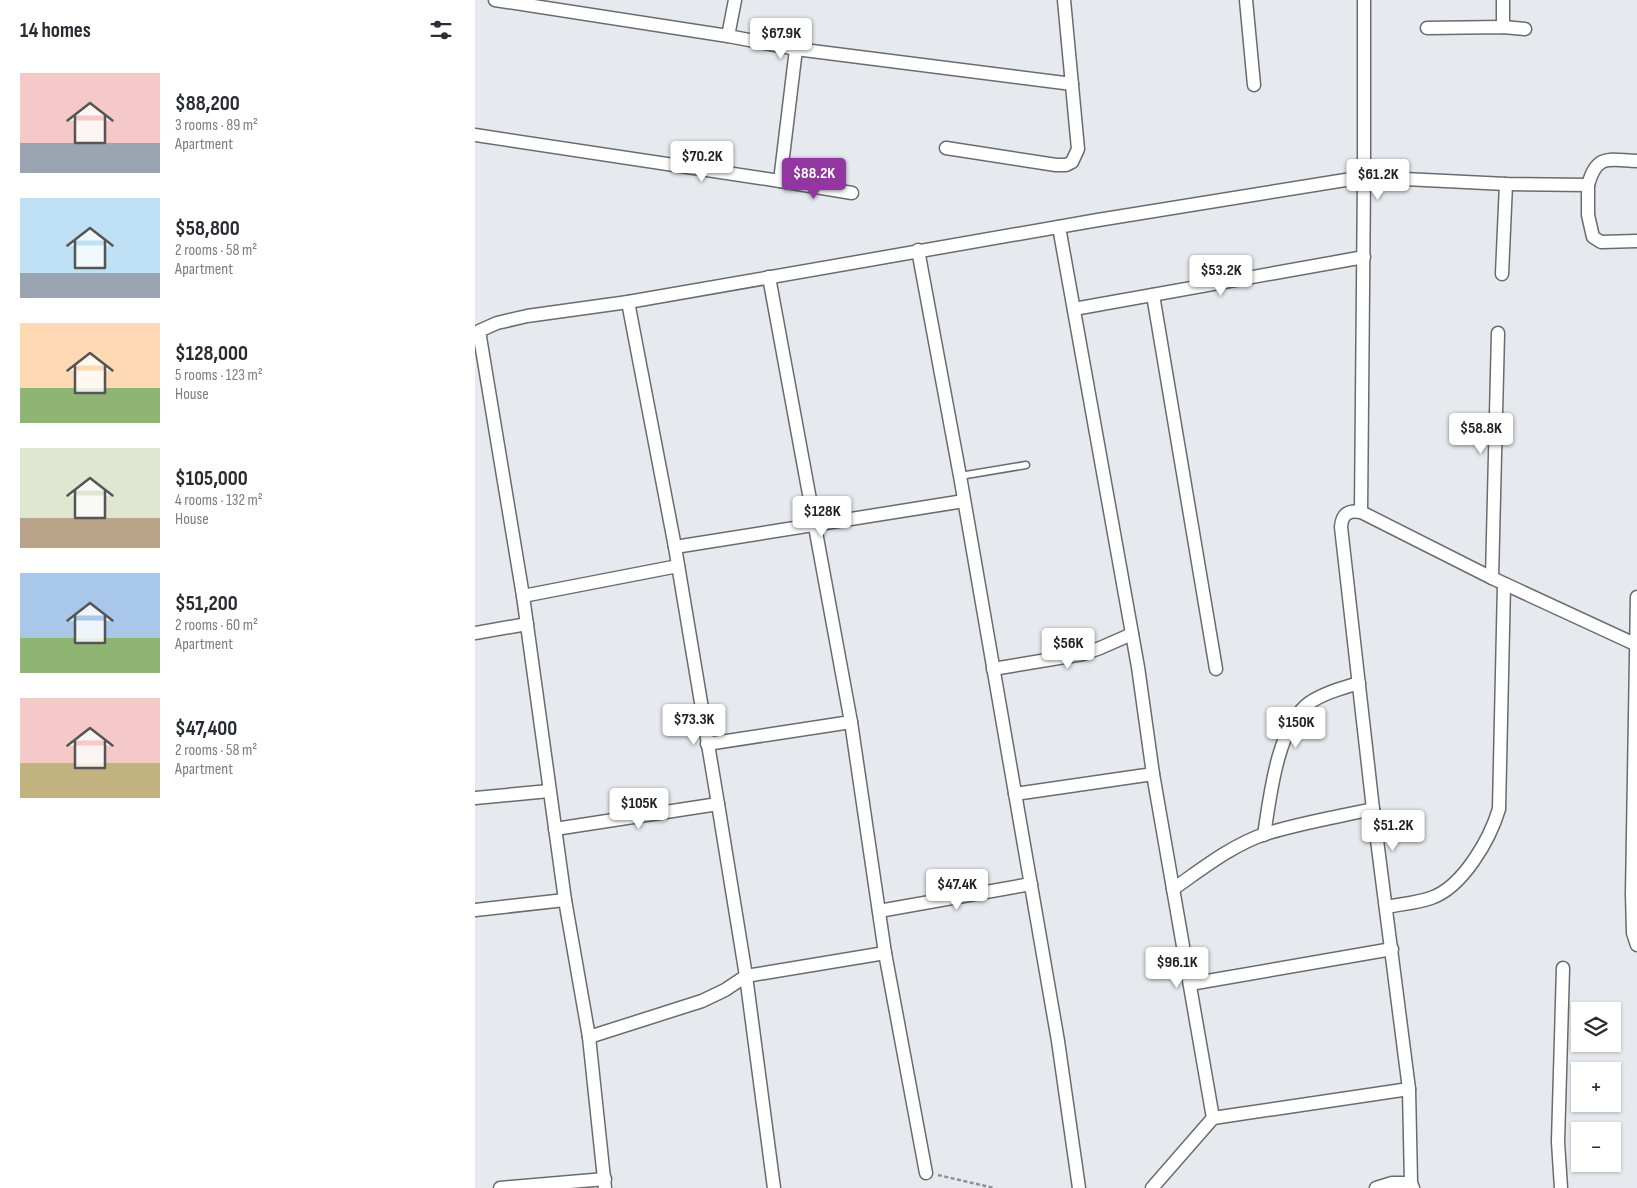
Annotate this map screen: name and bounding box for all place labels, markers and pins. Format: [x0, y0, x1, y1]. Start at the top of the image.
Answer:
pin: $67.9K [740, 18, 822, 60]
pin: $70.2K [661, 140, 743, 183]
pin: $88.2K [773, 158, 855, 200]
pin: $61.2K [1337, 158, 1419, 201]
pin: $53.2K [1180, 254, 1262, 297]
pin: $58.8K [1440, 412, 1522, 455]
pin: $128K [787, 496, 857, 538]
pin: $56K [1038, 628, 1098, 670]
pin: $73.3K [653, 704, 735, 746]
pin: $150K [1261, 706, 1331, 749]
pin: $105K [604, 788, 674, 830]
pin: $51.2K [1352, 810, 1434, 852]
pin: $47.4K [916, 868, 998, 911]
pin: $96.1K [1136, 946, 1218, 989]

